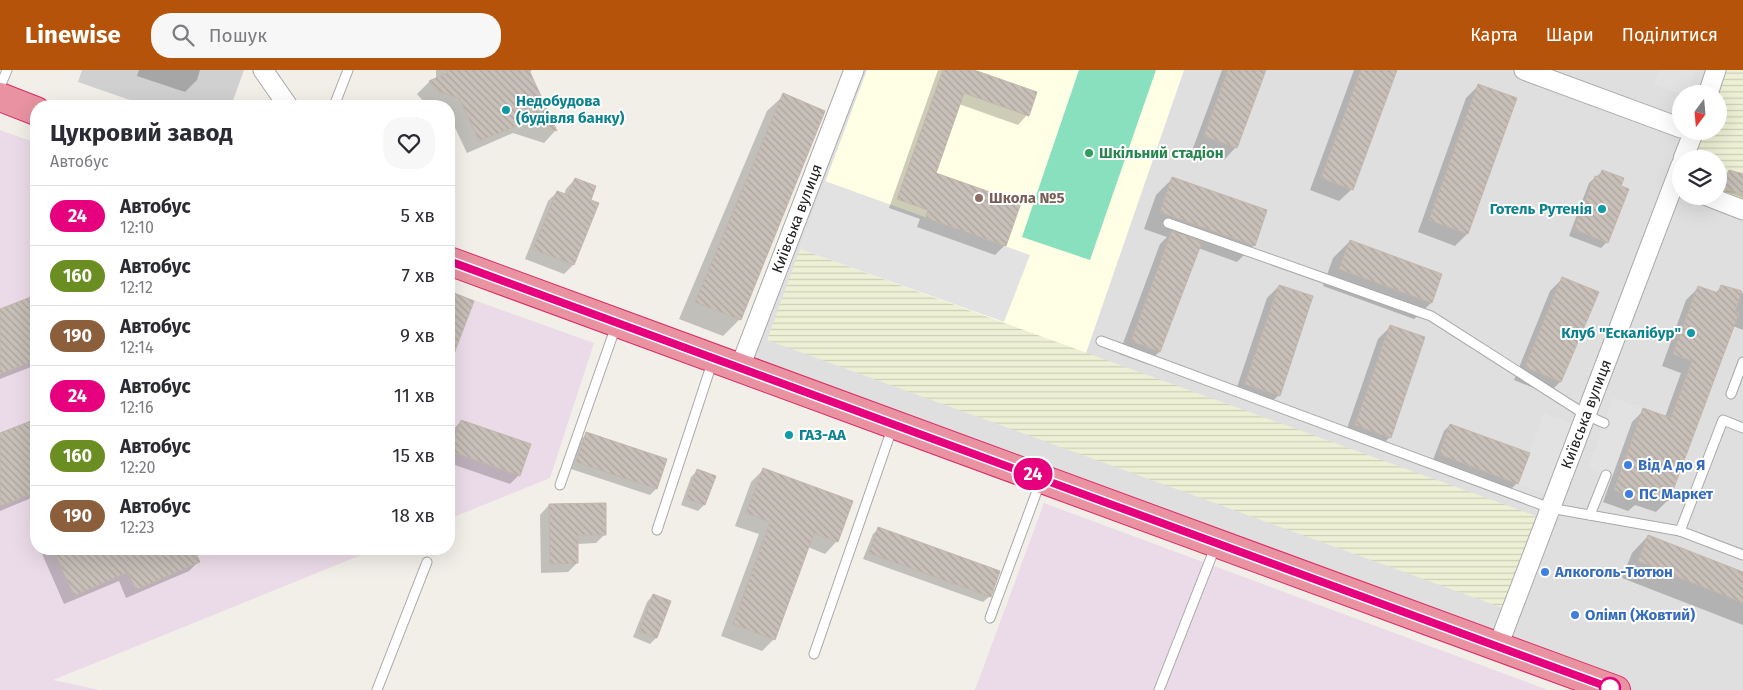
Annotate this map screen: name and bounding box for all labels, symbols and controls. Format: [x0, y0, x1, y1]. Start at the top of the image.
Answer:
search box [151, 13, 501, 58]
text: Linewise [25, 21, 121, 49]
icon: search [169, 21, 197, 49]
text: Пошук [209, 24, 267, 47]
text: Карта [1470, 24, 1518, 46]
text: Шари [1546, 24, 1594, 46]
text: Поділитися [1622, 24, 1718, 46]
north arrow [1672, 85, 1728, 140]
map controls [1672, 85, 1727, 205]
place label: Недобудова (будівля банку) [516, 92, 625, 127]
marker: Недобудова (будівля банку) [500, 104, 512, 116]
button: heart [383, 117, 435, 169]
text: Цукровий завод [50, 119, 233, 147]
place label: Шкільний стадіон [1099, 144, 1224, 162]
marker: Шкільний стадіон [1083, 147, 1095, 159]
button: layers [1672, 150, 1727, 205]
text: Автобус [50, 152, 109, 171]
street label: Київська вулиця [768, 161, 826, 276]
place label: Школа №5 [989, 189, 1065, 207]
marker: Школа №5 [973, 192, 985, 204]
text: Автобус [120, 195, 191, 218]
place label: Готель Рутенія [1490, 200, 1592, 218]
marker: Готель Рутенія [1596, 203, 1608, 215]
text: 5 хв [401, 204, 435, 227]
text: 24 [68, 205, 87, 227]
text: 12:10 [120, 218, 154, 237]
text: Автобус [120, 255, 191, 278]
text: 7 хв [402, 264, 435, 287]
text: 160 [63, 265, 92, 287]
text: 12:12 [120, 278, 153, 297]
text: Автобус [120, 315, 191, 338]
text: 9 хв [400, 324, 435, 347]
place label: Клуб "Ескалібур" [1561, 324, 1681, 342]
text: 190 [63, 325, 92, 347]
marker: Клуб "Ескалібур" [1685, 327, 1697, 339]
text: 12:14 [120, 338, 154, 357]
street label: Київська вулиця [1557, 357, 1615, 471]
text: Автобус [120, 375, 191, 398]
text: 11 хв [394, 384, 435, 407]
text: 24 [68, 385, 87, 407]
text: 12:16 [120, 398, 154, 417]
place label: ГАЗ-АА [799, 426, 847, 444]
marker: ГАЗ-АА [783, 429, 795, 441]
text: Автобус [120, 435, 191, 458]
text: 15 хв [392, 444, 435, 467]
text: 160 [63, 445, 92, 467]
place label: Від А до Я [1638, 456, 1705, 474]
text: 12:20 [120, 458, 156, 477]
line badge: 24 [1010, 458, 1056, 490]
marker: Від А до Я [1622, 459, 1634, 471]
text: 24 [1024, 463, 1042, 485]
place label: ПС Маркет [1639, 485, 1714, 503]
marker: ПС Маркет [1623, 488, 1635, 500]
text: Автобус [120, 495, 191, 518]
text: 18 хв [391, 504, 435, 527]
text: 190 [63, 505, 92, 527]
text: 12:23 [120, 518, 155, 537]
place label: Алкоголь-Тютюн [1554, 563, 1673, 581]
marker: Алкоголь-Тютюн [1539, 566, 1551, 578]
place label: Олімп (Жовтий) [1585, 606, 1695, 624]
marker: Олімп (Жовтий) [1569, 609, 1581, 621]
unlabelled marker [1599, 677, 1621, 690]

